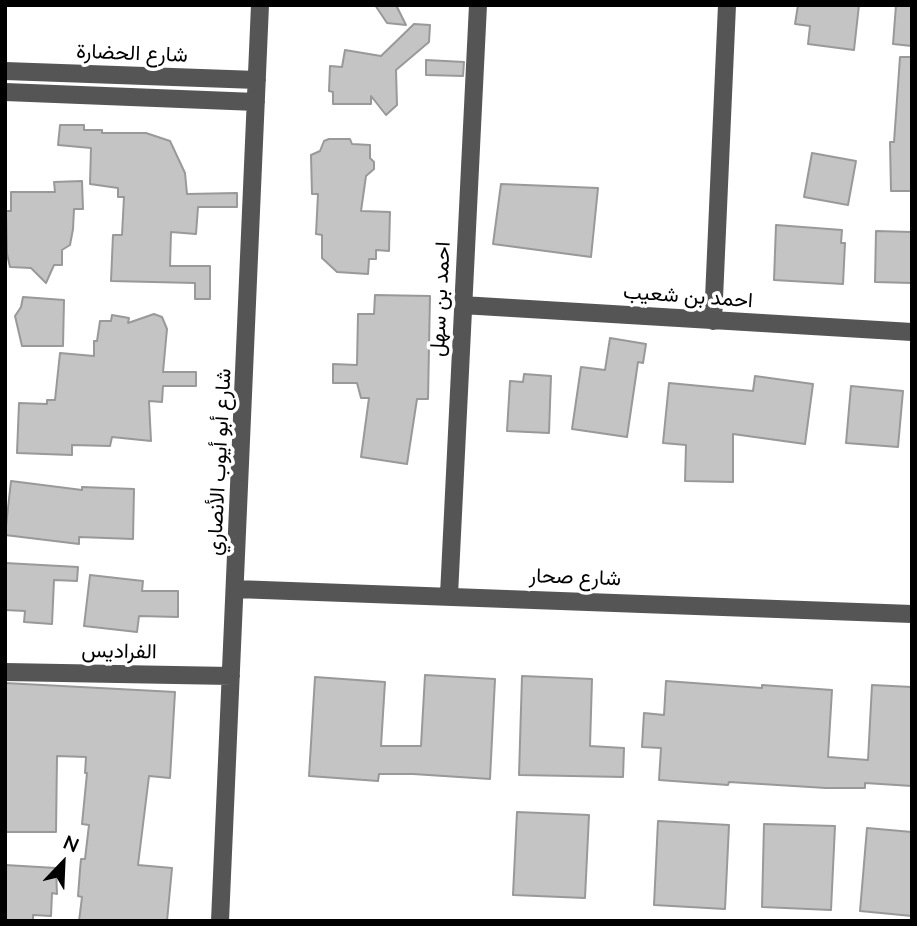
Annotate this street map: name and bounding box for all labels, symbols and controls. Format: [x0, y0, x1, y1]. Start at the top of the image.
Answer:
street label: شارع الحضارة [76, 38, 188, 68]
street label: احمد بن سهل [424, 241, 456, 357]
street label: احمد بن شعيب [622, 279, 754, 313]
street label: شارع أبو أيوب الأنصاري [202, 368, 236, 556]
street label: شارع صحار [529, 563, 621, 591]
street label: الفراديس [81, 638, 157, 664]
north arrow [28, 828, 98, 898]
text: N [60, 830, 83, 857]

